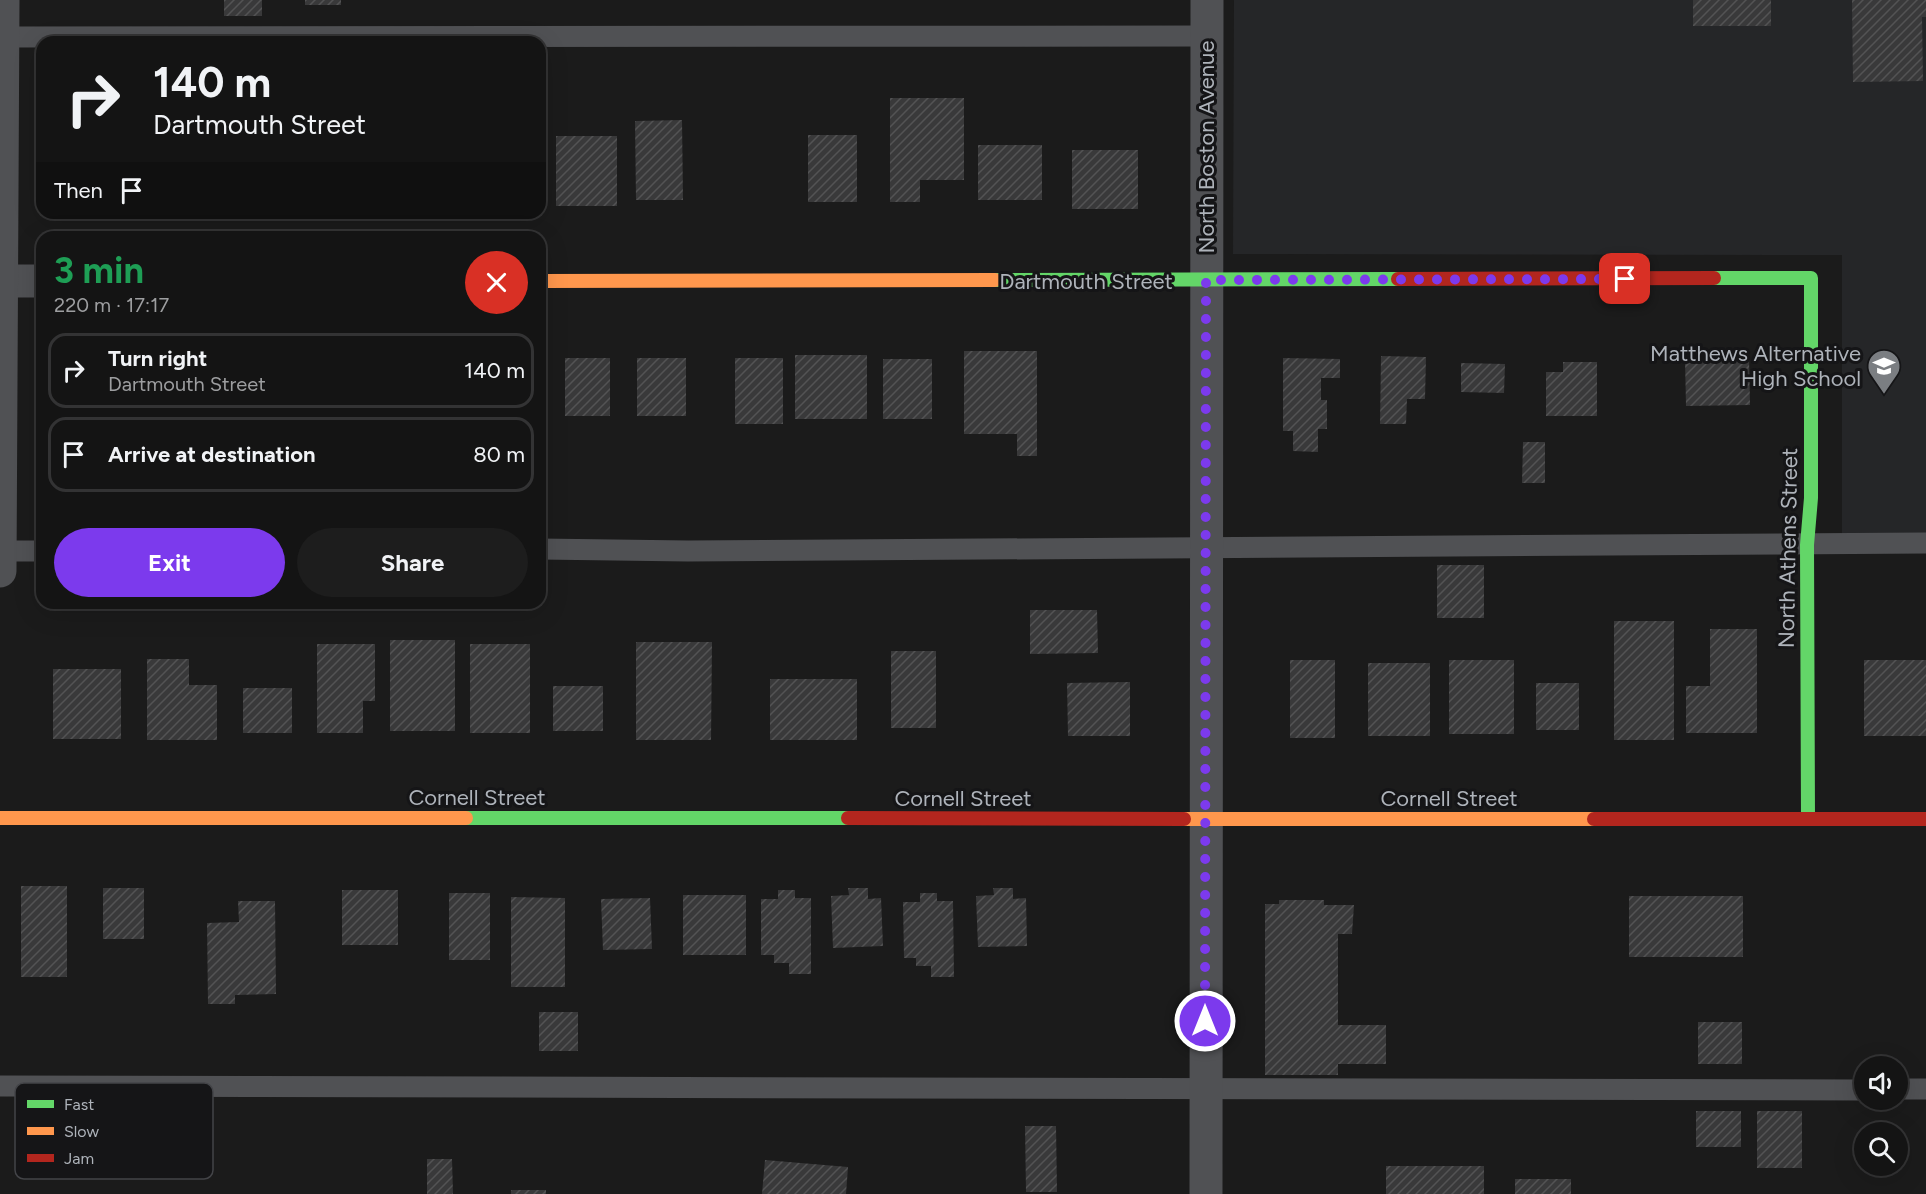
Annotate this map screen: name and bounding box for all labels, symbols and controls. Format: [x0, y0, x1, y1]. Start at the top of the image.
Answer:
street label: North Boston Avenue [1193, 41, 1220, 253]
text: 140 m [153, 57, 271, 108]
icon: right [54, 60, 132, 138]
text: Dartmouth Street [153, 108, 366, 141]
icon: arrive [115, 174, 148, 207]
text: Then [54, 177, 103, 204]
text: 3 min [54, 249, 144, 292]
button: close [465, 251, 528, 314]
pin [1599, 253, 1650, 304]
icon: arrive [1608, 262, 1641, 295]
street label: Dartmouth Street [999, 268, 1173, 295]
text: 220 m · 17:17 [54, 293, 169, 317]
place label: Matthews Alternative High School [1650, 340, 1861, 392]
text: Turn right [108, 345, 207, 372]
school or university icon: Matthews Alternative High School [1866, 348, 1902, 395]
icon: right [57, 354, 90, 387]
text: 140 m [464, 357, 525, 384]
text: Dartmouth Street [108, 372, 266, 396]
icon: arrive [57, 438, 90, 471]
text: Arrive at destination [108, 441, 316, 468]
text: 80 m [473, 441, 525, 468]
street label: North Athens Street [1773, 448, 1803, 648]
button: Exit [54, 528, 285, 597]
button: Share [297, 528, 528, 597]
street label: Cornell Street [408, 784, 546, 811]
street label: Cornell Street [894, 785, 1032, 812]
street label: Cornell Street [1380, 785, 1518, 812]
position arrow [1173, 989, 1237, 1053]
map controls [1854, 1056, 1908, 1176]
button: sound [1854, 1056, 1908, 1110]
legend [15, 1083, 213, 1179]
text: Fast [64, 1095, 94, 1114]
text: Slow [64, 1122, 99, 1141]
button: search [1854, 1122, 1908, 1176]
text: Jam [64, 1149, 94, 1168]

